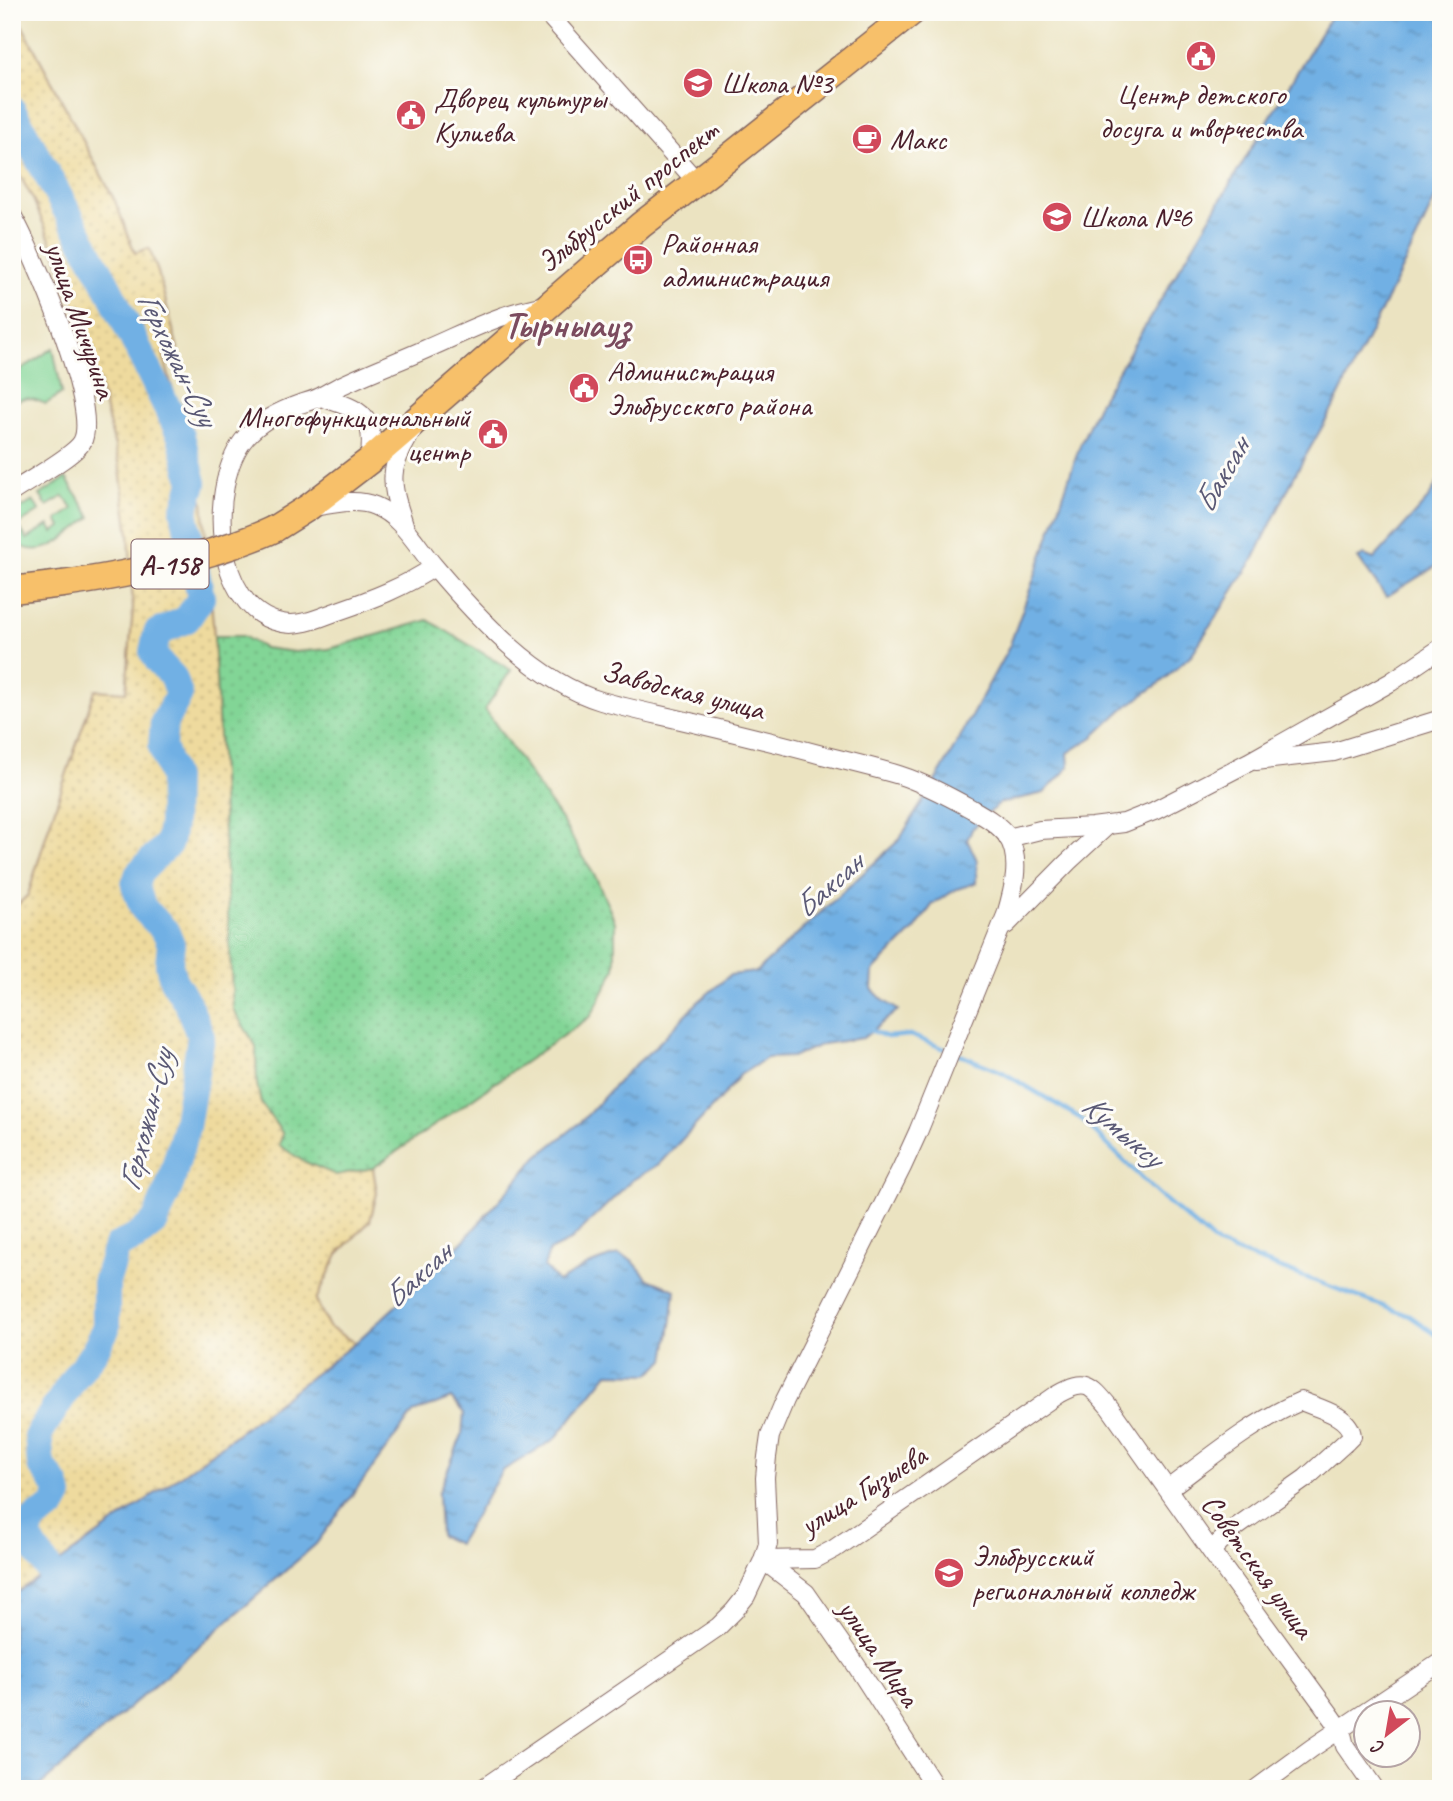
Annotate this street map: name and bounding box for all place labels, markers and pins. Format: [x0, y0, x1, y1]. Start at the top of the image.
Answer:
public building icon: Центр детского досуга и творчества [1184, 39, 1218, 73]
place label: Школа №3 [721, 64, 835, 102]
school or university icon: Школа №3 [681, 66, 715, 100]
place label: Центр детского досуга и творчества [1100, 75, 1304, 147]
place label: Дворец культуры Кулиева [434, 79, 608, 151]
public building icon: Дворец культуры Кулиева [394, 98, 428, 132]
place label: Макс [890, 120, 948, 158]
cafe icon: Макс [850, 122, 884, 156]
place label: Школа №6 [1080, 198, 1193, 236]
school or university icon: Школа №6 [1040, 200, 1074, 234]
place label: Районная администрация [661, 224, 831, 296]
bus stop icon: Районная администрация [621, 243, 655, 277]
place label: Администрация Эльбрусского района [607, 352, 813, 424]
public building icon: Администрация Эльбрусского района [567, 371, 601, 405]
place label: Многофункциональный центр [238, 398, 472, 470]
public building icon: Многофункциональный центр [476, 417, 510, 451]
place label: Эльбрусский региональный колледж [972, 1537, 1197, 1609]
school or university icon: Эльбрусский региональный колледж [932, 1556, 966, 1590]

